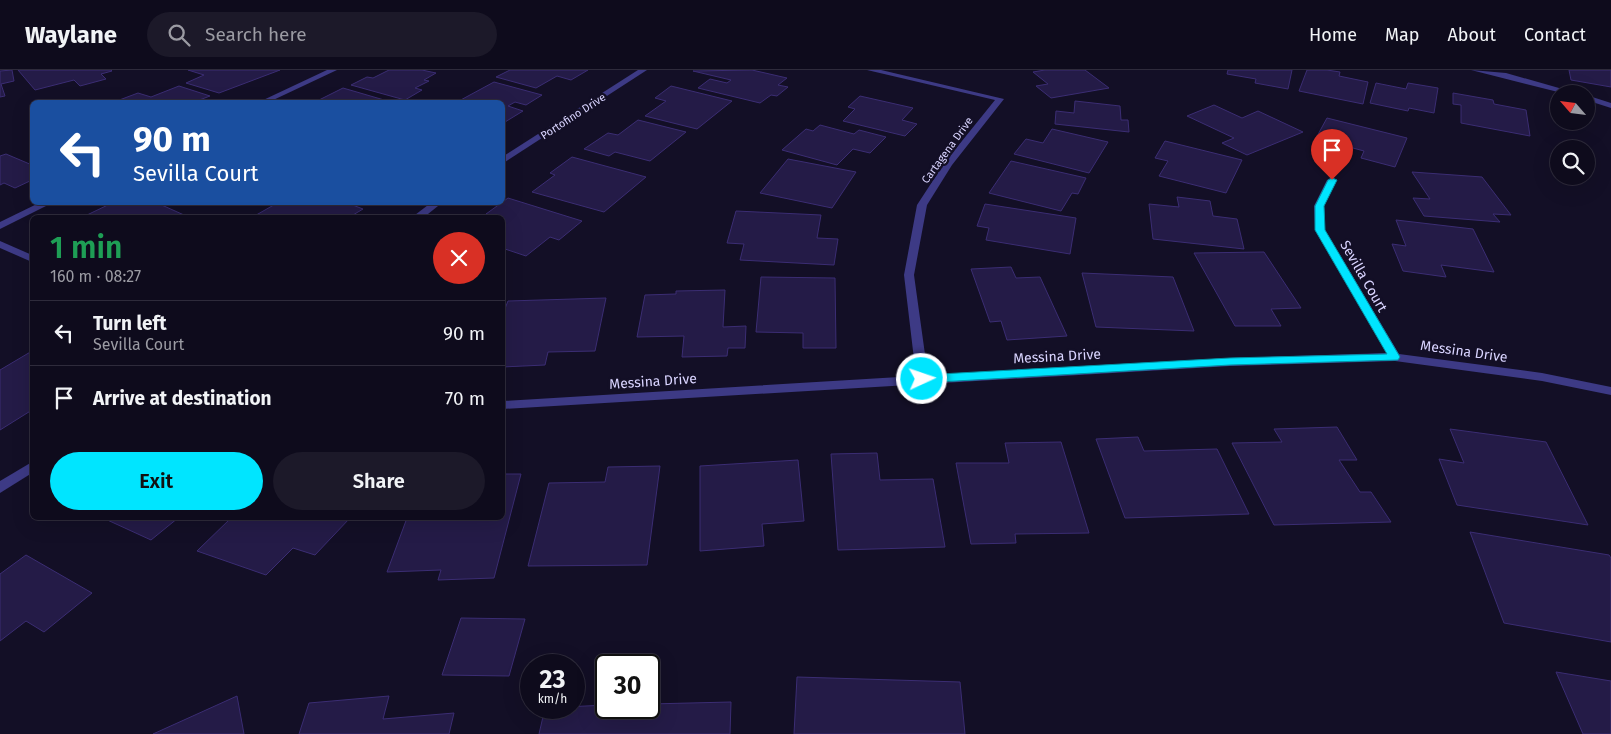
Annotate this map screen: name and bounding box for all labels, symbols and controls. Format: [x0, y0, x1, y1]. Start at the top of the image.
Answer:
search box [147, 12, 497, 57]
text: Waylane [25, 21, 117, 49]
icon: search [165, 21, 193, 49]
text: Search here [205, 23, 307, 46]
text: Home [1309, 24, 1357, 46]
text: Map [1385, 24, 1419, 46]
text: About [1447, 24, 1496, 46]
text: Contact [1524, 24, 1586, 46]
north arrow [1550, 85, 1595, 130]
map controls [1550, 85, 1595, 185]
street label: Portofino Drive [538, 91, 608, 142]
street label: Cartagena Drive [919, 115, 976, 186]
text: 90 m [133, 118, 211, 160]
icon: left [50, 120, 115, 185]
pin [1311, 129, 1353, 180]
icon: arrive [1318, 136, 1346, 164]
button: search [1550, 140, 1595, 185]
text: Sevilla Court [133, 160, 258, 187]
text: 1 min [50, 230, 122, 266]
button: close [433, 232, 485, 284]
street label: Sevilla Court [1336, 237, 1391, 316]
text: 160 m · 08:27 [50, 267, 141, 286]
text: Turn left [93, 312, 167, 335]
icon: left [50, 319, 78, 347]
text: 90 m [443, 322, 485, 345]
text: Sevilla Court [93, 335, 184, 354]
street label: Messina Drive [1419, 337, 1509, 366]
street label: Messina Drive [1013, 346, 1101, 367]
position arrow [895, 352, 947, 404]
street label: Messina Drive [609, 370, 697, 393]
icon: arrive [50, 384, 78, 412]
text: Arrive at destination [93, 387, 272, 410]
text: 70 m [445, 387, 485, 410]
button: Exit [50, 452, 263, 510]
button: Share [273, 452, 485, 510]
speed limit sign: 30 [595, 654, 660, 719]
text: 23 [540, 665, 565, 695]
text: km/h [538, 692, 567, 706]

